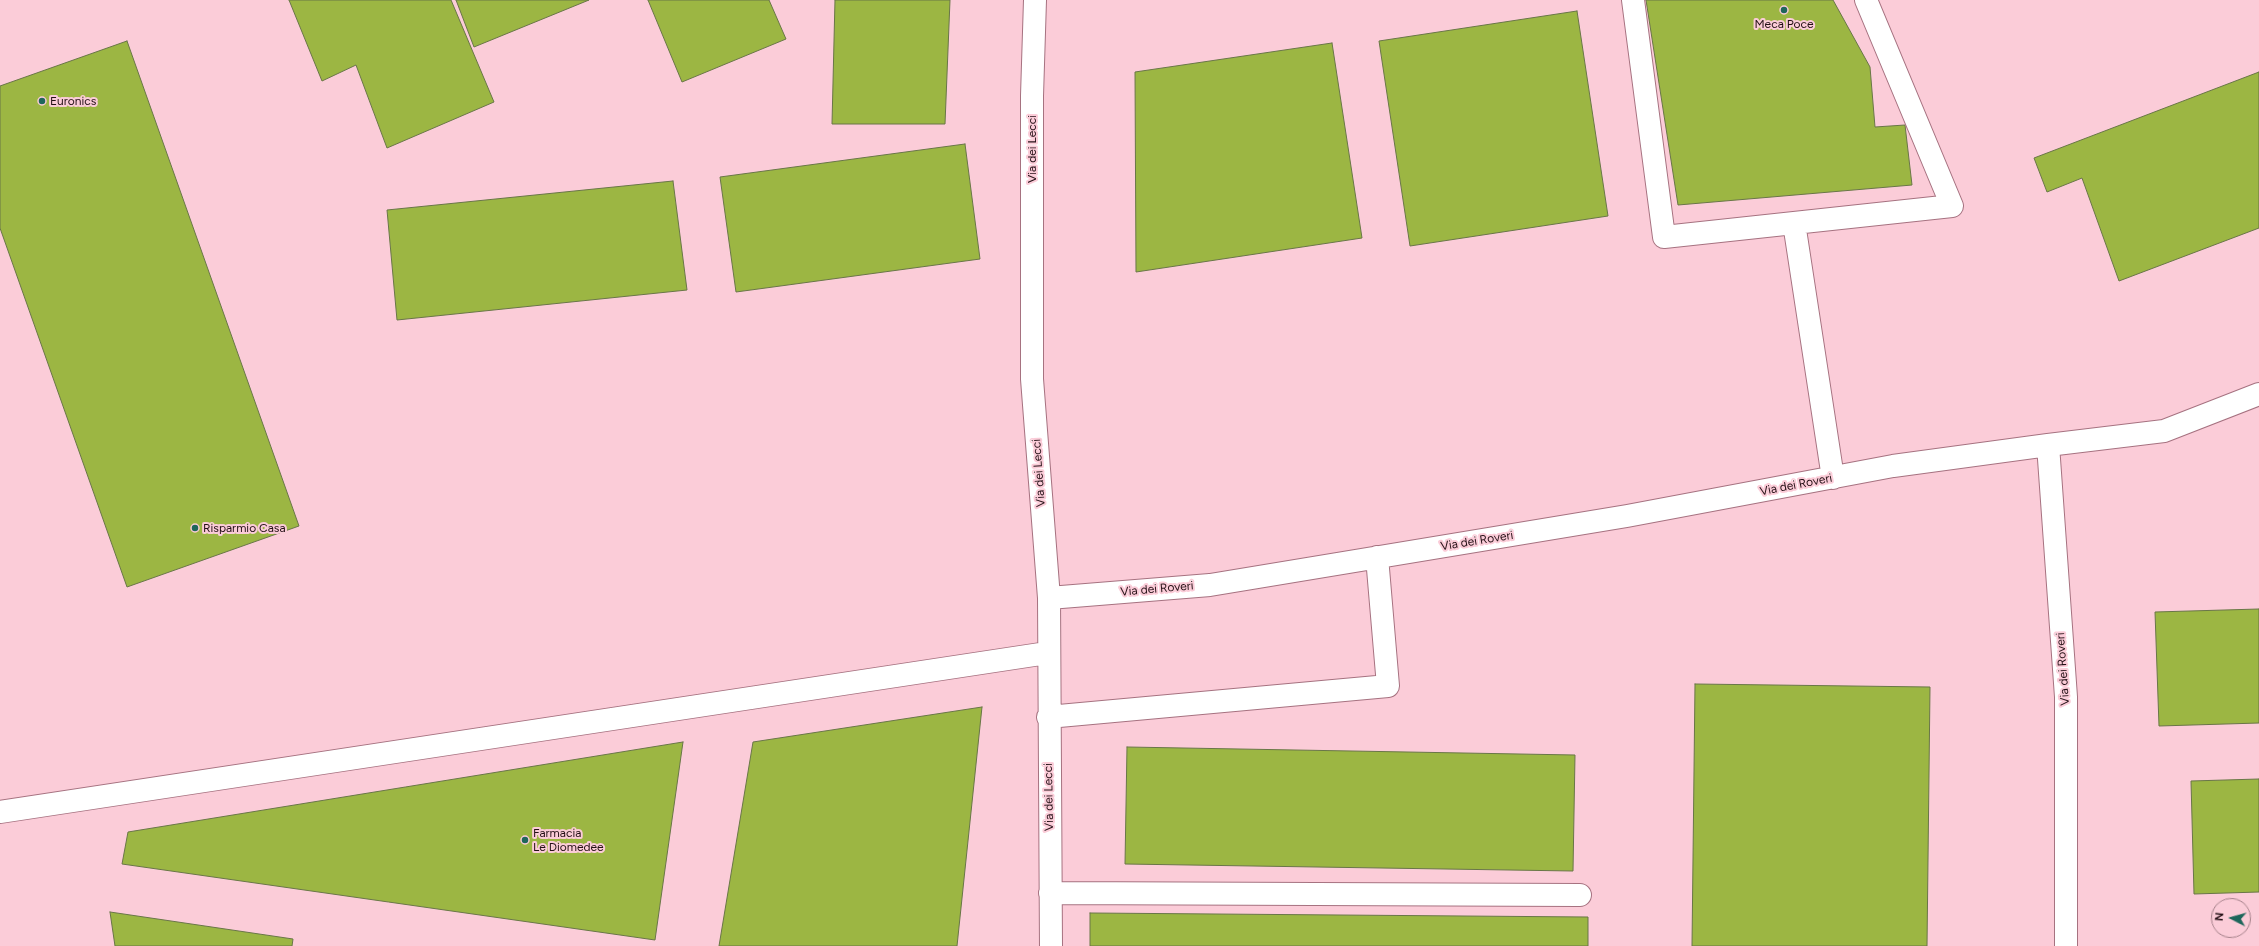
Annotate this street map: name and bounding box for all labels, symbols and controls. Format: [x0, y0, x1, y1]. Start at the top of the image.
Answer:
marker: Meca Poce [1779, 5, 1789, 15]
place label: Meca Poce [1754, 17, 1814, 31]
place label: Euronics [50, 94, 96, 108]
marker: Euronics [37, 96, 47, 106]
street label: Via dei Lecci [1025, 115, 1039, 183]
street label: Via dei Lecci [1029, 439, 1049, 507]
street label: Via dei Roveri [1759, 471, 1833, 499]
place label: Risparmio Casa [203, 521, 286, 535]
marker: Risparmio Casa [190, 523, 200, 533]
street label: Via dei Roveri [1440, 528, 1514, 554]
street label: Via dei Roveri [1120, 579, 1194, 599]
street label: Via dei Roveri [2053, 632, 2073, 706]
street label: Via dei Lecci [1041, 763, 1057, 831]
place label: Farmacia Le Diomedee [533, 826, 604, 854]
marker: Farmacia Le Diomedee [520, 835, 530, 845]
north arrow [2211, 898, 2251, 938]
text: N [2213, 912, 2226, 922]

